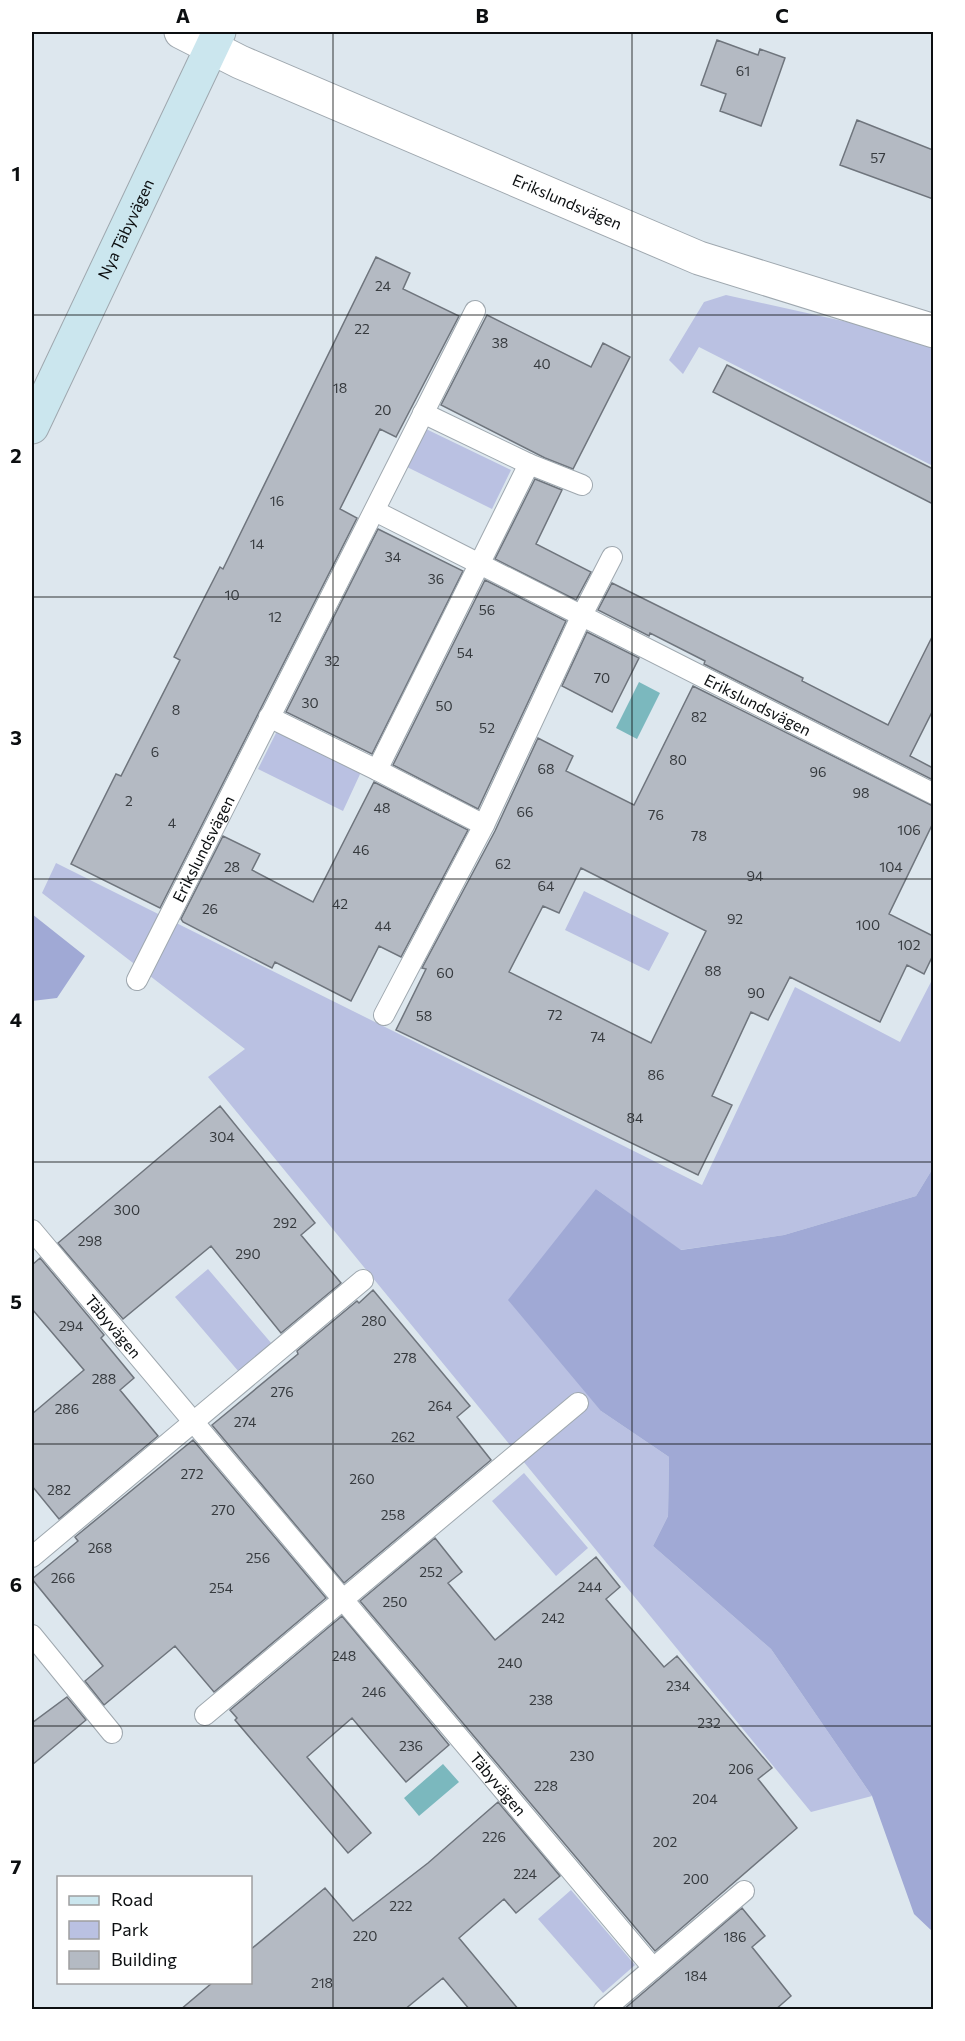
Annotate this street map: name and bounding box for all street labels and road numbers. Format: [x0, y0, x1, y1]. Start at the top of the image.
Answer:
street label: Erikslundsvägen [510, 170, 625, 233]
street label: Nya Täbyvägen [93, 176, 157, 282]
street label: Erikslundsvägen [701, 669, 814, 739]
street label: Erikslundsvägen [168, 792, 238, 905]
street label: Täbyvägen [81, 1290, 146, 1362]
street label: Täbyvägen [466, 1748, 531, 1819]

